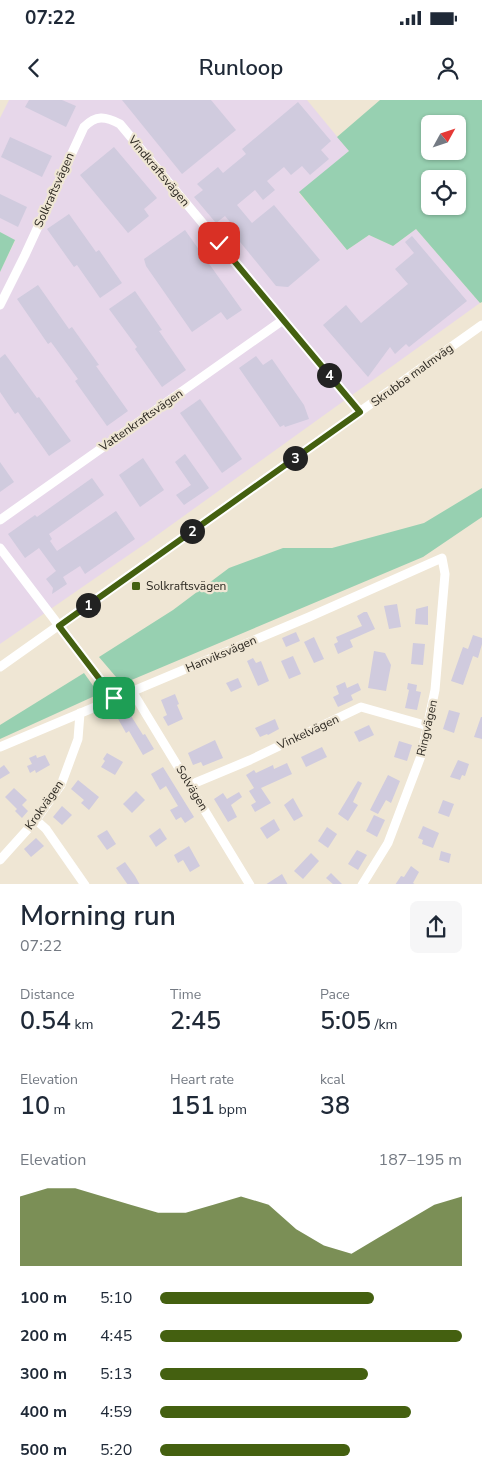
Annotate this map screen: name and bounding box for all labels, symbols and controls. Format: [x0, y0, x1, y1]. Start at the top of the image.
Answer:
text: 07:22 [25, 5, 75, 31]
text: Runloop [199, 53, 283, 83]
icon: back [20, 54, 48, 82]
icon: person [434, 54, 462, 82]
north arrow [421, 115, 466, 160]
map controls [421, 115, 466, 215]
street label: Vindkraftsvägen [124, 132, 193, 210]
street label: Solkraftsvägen [30, 150, 78, 230]
button: locate [421, 170, 466, 215]
pin [198, 222, 240, 264]
icon: check [205, 229, 233, 257]
street label: Skrubba malmväg [368, 340, 456, 410]
pin: 4 [316, 362, 342, 388]
text: 4 [325, 366, 334, 385]
street label: Vattenkraftsvägen [95, 385, 186, 455]
pin: 3 [282, 446, 308, 470]
text: 3 [291, 449, 300, 468]
pin: 2 [180, 518, 204, 544]
text: 2 [188, 522, 197, 541]
place label: Solkraftsvägen [146, 578, 226, 594]
marker: Solkraftsvägen [130, 580, 142, 592]
pin: 1 [76, 592, 100, 618]
text: 1 [84, 596, 93, 615]
street label: Hanviksvägen [183, 632, 259, 676]
pin [93, 677, 135, 719]
icon: arrive [100, 684, 128, 712]
street label: Ringvägen [413, 698, 441, 758]
street label: Vinkelvägen [274, 711, 341, 754]
street label: Solvägen [172, 762, 212, 814]
street label: Krokvägen [21, 777, 67, 833]
text: Morning run [20, 897, 176, 935]
button: share [410, 901, 462, 953]
text: 07:22 [20, 935, 62, 957]
text: Distance [20, 985, 74, 1004]
text: Time [170, 985, 201, 1004]
text: Pace [320, 985, 350, 1004]
text: 0.54 [20, 1004, 71, 1038]
text: 2:45 [170, 1004, 221, 1038]
text: 5:05 [320, 1004, 371, 1038]
text: km [71, 1015, 94, 1034]
text: /km [371, 1015, 397, 1034]
text: Elevation [20, 1070, 78, 1089]
text: Heart rate [170, 1070, 234, 1089]
text: kcal [320, 1070, 345, 1089]
text: 10 [20, 1089, 50, 1123]
text: 151 [170, 1089, 215, 1123]
text: 38 [320, 1089, 350, 1123]
text: m [50, 1100, 66, 1119]
text: bpm [215, 1100, 247, 1119]
text: Elevation [20, 1149, 86, 1171]
text: 187–195 m [379, 1149, 462, 1171]
text: 100 m [20, 1287, 67, 1309]
text: 5:10 [100, 1287, 132, 1309]
text: 200 m [20, 1325, 67, 1347]
text: 4:45 [100, 1325, 132, 1347]
text: 300 m [20, 1363, 67, 1385]
text: 5:13 [100, 1363, 132, 1385]
text: 400 m [20, 1401, 67, 1423]
text: 4:59 [100, 1401, 132, 1423]
text: 500 m [20, 1439, 67, 1461]
text: 5:20 [100, 1439, 132, 1461]

